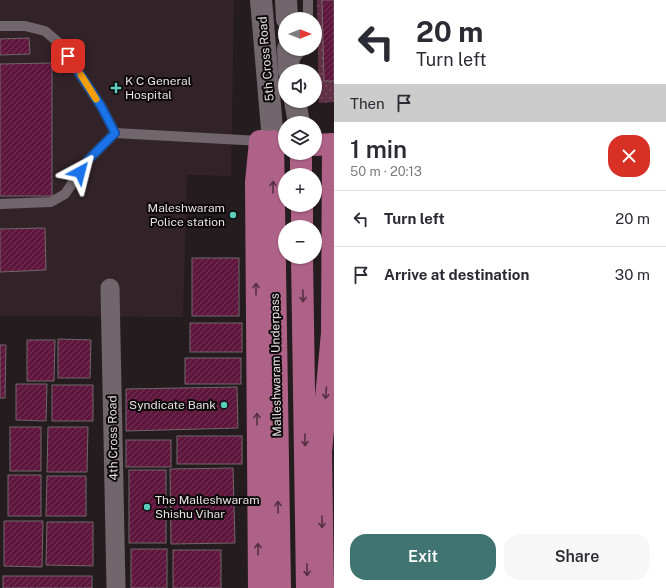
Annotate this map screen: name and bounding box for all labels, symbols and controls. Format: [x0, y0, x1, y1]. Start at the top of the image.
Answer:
north arrow [278, 12, 322, 56]
map controls [278, 12, 322, 264]
text: 20 m [416, 15, 483, 48]
street label: 5th Cross Road [255, 16, 277, 102]
icon: left [350, 16, 402, 68]
pin [51, 39, 85, 73]
icon: arrive [57, 45, 79, 67]
text: Turn left [416, 49, 486, 70]
button: sound [278, 64, 322, 108]
place label: K C General Hospital [125, 74, 192, 102]
marker: K C General Hospital [110, 82, 122, 94]
icon: arrive [393, 92, 415, 114]
text: Then [350, 95, 385, 112]
button: layers [278, 116, 322, 160]
text: 1 min [350, 135, 407, 163]
button: close [608, 135, 650, 177]
position arrow [59, 151, 101, 193]
text: 50 m · 20:13 [350, 164, 422, 179]
button: + [278, 168, 322, 212]
one-way arrow [269, 181, 277, 194]
place label: Maleshwaram Police station [148, 201, 225, 229]
icon: left [350, 208, 372, 230]
marker: Maleshwaram Police station [228, 210, 238, 220]
text: Turn left [384, 210, 445, 227]
text: 20 m [615, 210, 650, 227]
button: − [278, 220, 322, 264]
icon: arrive [350, 264, 372, 286]
text: Arrive at destination [384, 266, 529, 283]
text: 30 m [615, 266, 650, 283]
one-way arrow [252, 283, 260, 296]
one-way arrow [299, 289, 307, 302]
street label: Malleshwaram Underpass [268, 293, 284, 437]
one-way arrow [323, 386, 330, 399]
street label: 4th Cross Road [105, 395, 121, 481]
place label: Syndicate Bank [129, 398, 216, 412]
marker: Syndicate Bank [219, 400, 229, 410]
one-way arrow [253, 413, 261, 426]
one-way arrow [301, 433, 309, 446]
place label: The Malleshwaram Shishu Vihar [155, 493, 260, 521]
one-way arrow [274, 501, 282, 514]
marker: The Malleshwaram Shishu Vihar [142, 502, 152, 512]
one-way arrow [318, 515, 326, 528]
button: Exit [350, 534, 496, 580]
button: Share [504, 534, 650, 580]
one-way arrow [254, 543, 262, 556]
one-way arrow [303, 563, 310, 576]

